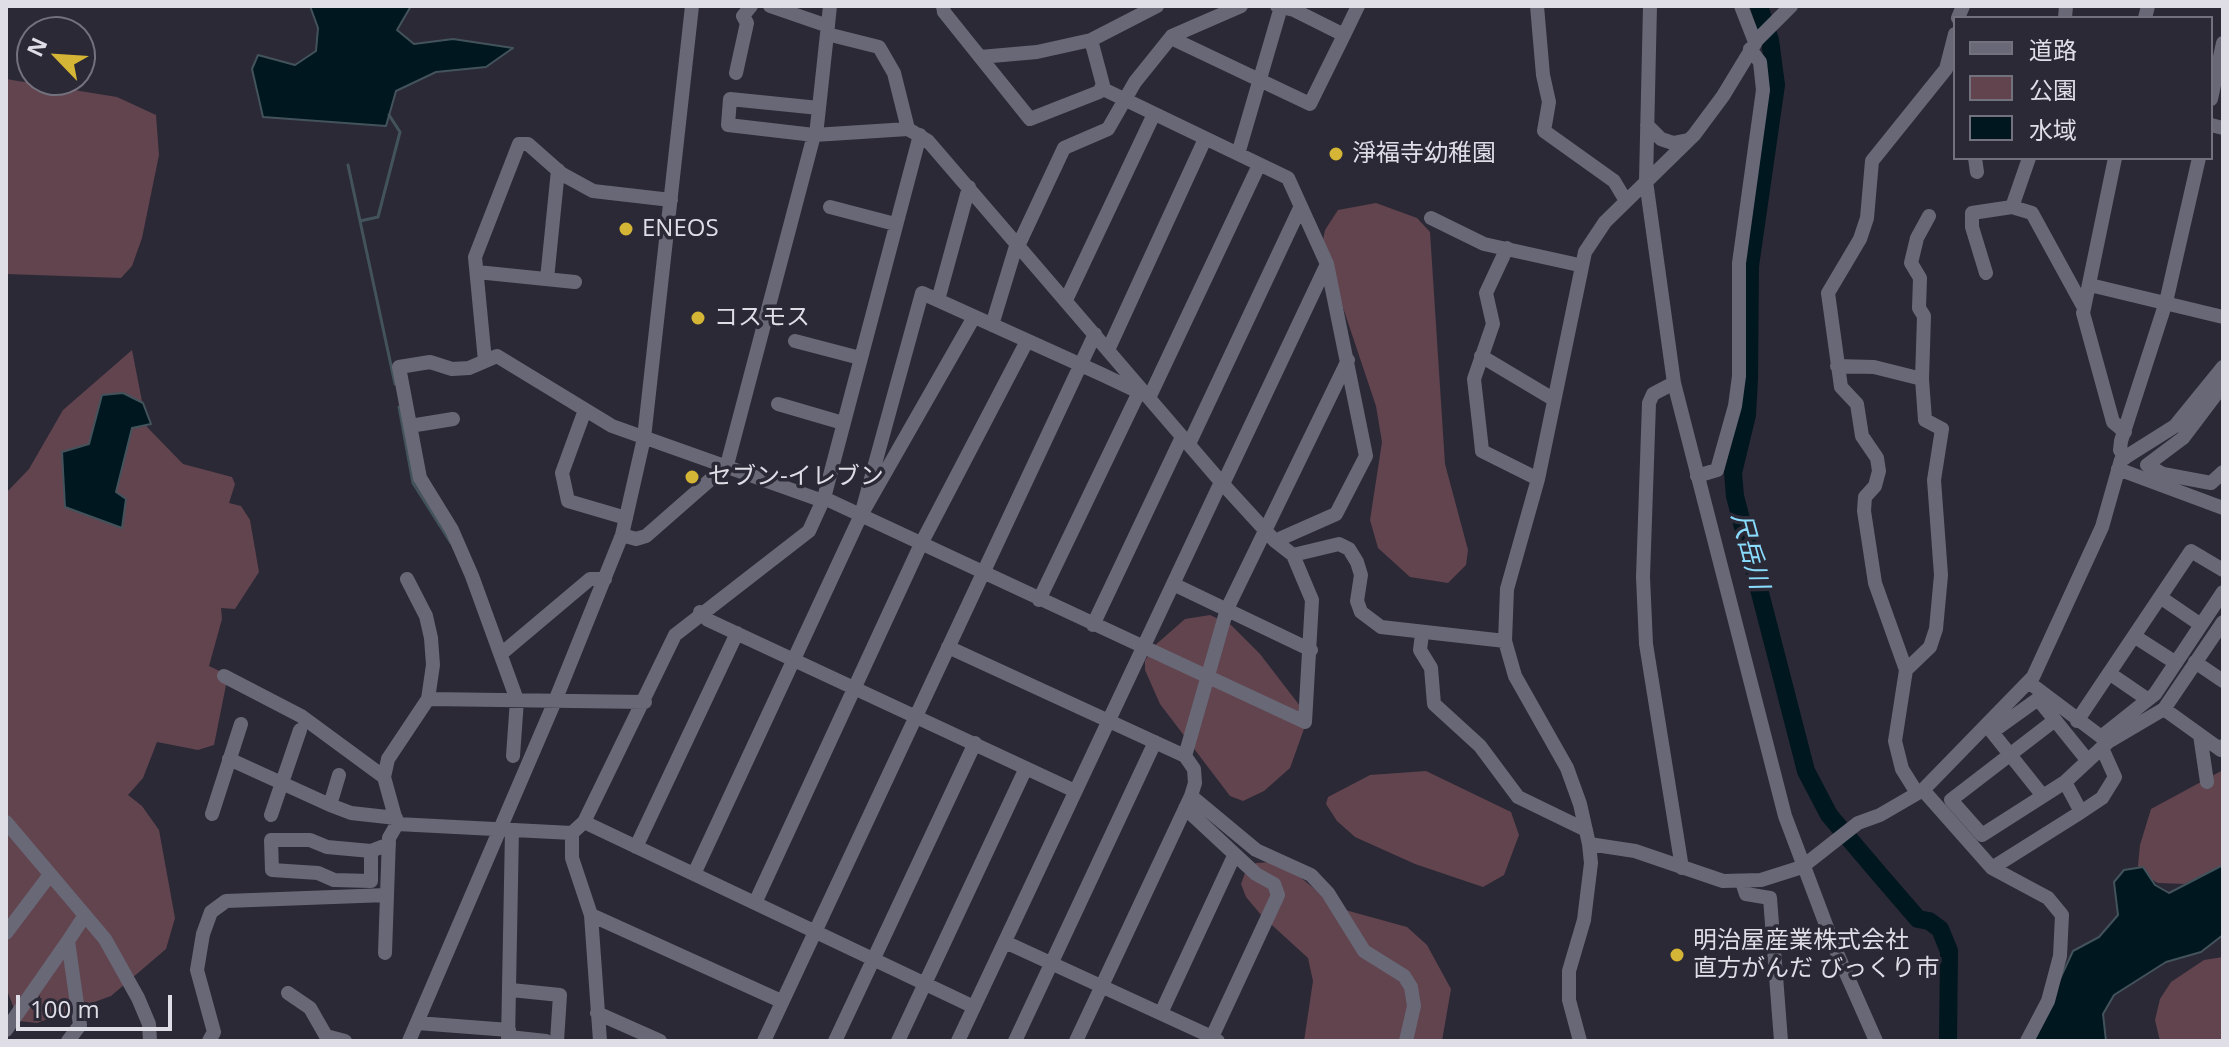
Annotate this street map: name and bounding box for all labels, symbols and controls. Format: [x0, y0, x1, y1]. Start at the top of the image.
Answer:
north arrow [16, 16, 96, 96]
legend [1953, 16, 2213, 160]
text: N [19, 32, 53, 61]
text: 道路 [2029, 33, 2077, 66]
text: 公園 [2029, 73, 2077, 106]
text: 水域 [2029, 113, 2077, 146]
place label: 淨福寺幼稚園 [1352, 140, 1496, 168]
marker: 淨福寺幼稚園 [1327, 145, 1345, 163]
place label: ENEOS [642, 215, 719, 243]
marker: ENEOS [617, 220, 635, 238]
place label: コスモス [714, 304, 810, 332]
marker: コスモス [689, 309, 707, 327]
place label: セブン-イレブン [708, 463, 884, 491]
marker: セブン-イレブン [683, 468, 701, 486]
water label: 尺岳川 [1724, 509, 1774, 593]
place label: 明治屋産業株式会社 直方がんだ びっくり市 [1693, 927, 1939, 983]
marker: 明治屋産業株式会社 直方がんだ びっくり市 [1668, 946, 1686, 964]
scale bar [20, 979, 176, 1029]
text: 100 m [30, 992, 100, 1025]

